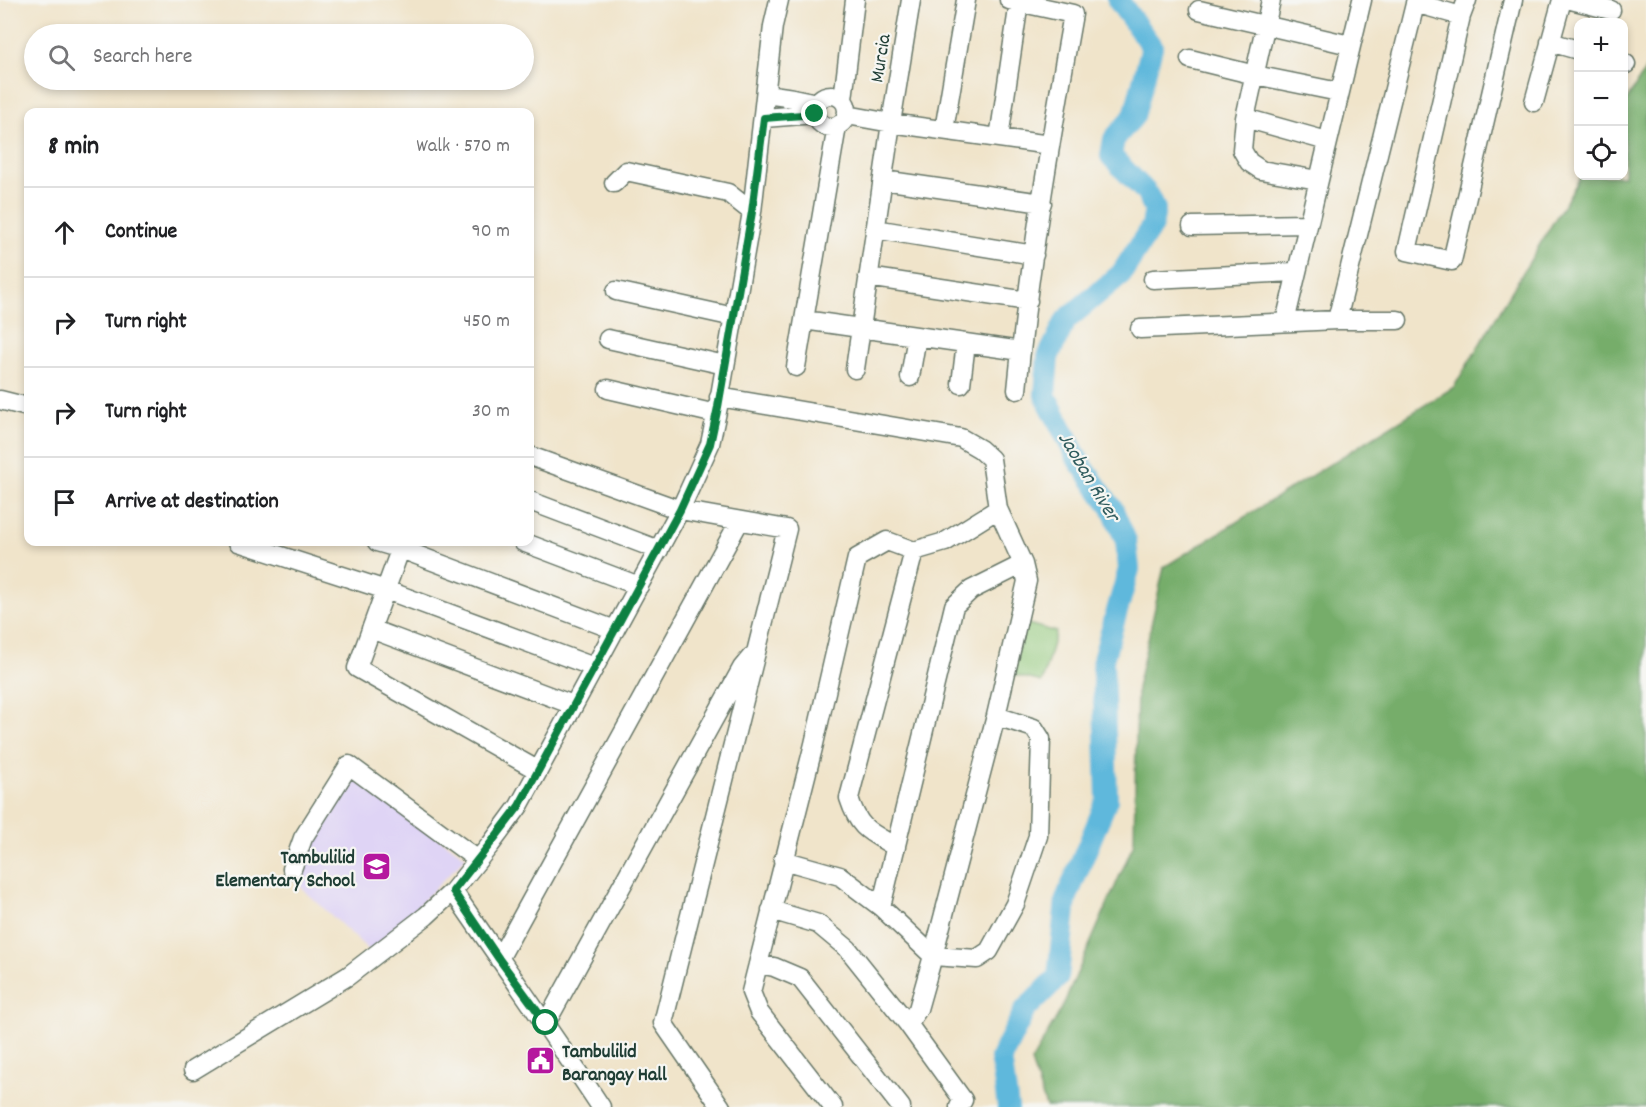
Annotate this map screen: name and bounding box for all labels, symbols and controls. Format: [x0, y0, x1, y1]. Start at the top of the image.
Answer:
map controls [1574, 18, 1628, 180]
button: + [1574, 18, 1628, 72]
search box [24, 24, 534, 90]
street label: Murcia [864, 32, 900, 85]
icon: search [45, 41, 78, 74]
text: Search here [93, 42, 192, 73]
button: − [1574, 72, 1628, 126]
route end [801, 100, 827, 126]
button: locate [1574, 126, 1628, 180]
text: 8 min [48, 129, 99, 166]
text: Walk · 570 m [416, 133, 510, 161]
icon: ahead [48, 216, 81, 249]
text: Continue [105, 217, 177, 248]
text: 90 m [472, 218, 510, 246]
icon: right [48, 306, 81, 339]
text: Turn right [105, 307, 187, 338]
text: 450 m [463, 308, 510, 336]
icon: right [48, 396, 81, 429]
text: Turn right [105, 397, 187, 428]
text: 30 m [472, 398, 510, 426]
water label: Jaoban River [1049, 427, 1127, 530]
icon: arrive [48, 486, 81, 519]
text: Arrive at destination [105, 487, 279, 518]
place label: Tambulilid Elementary School [215, 845, 355, 896]
school or university icon: Tambulilid Elementary School [360, 851, 392, 883]
route start [532, 1009, 558, 1035]
place label: Tambulilid Barangay Hall [562, 1039, 667, 1090]
public building icon: Tambulilid Barangay Hall [525, 1045, 557, 1077]

